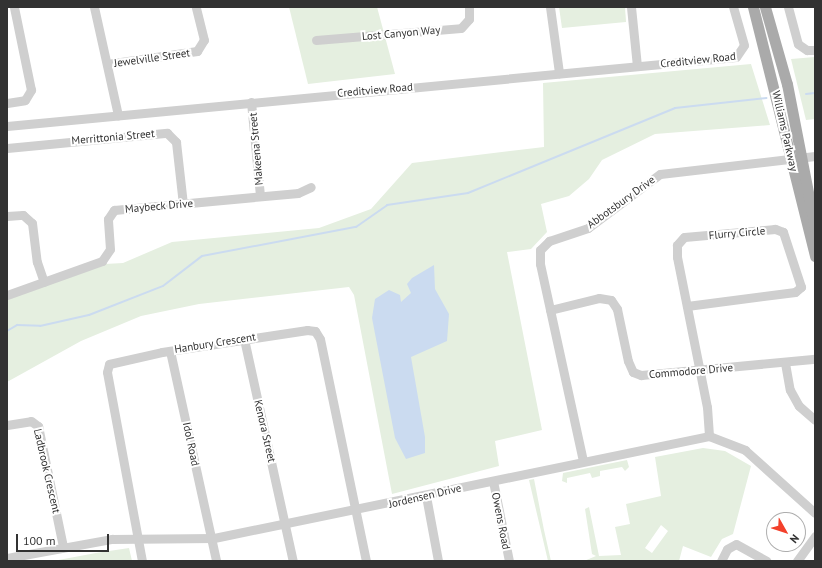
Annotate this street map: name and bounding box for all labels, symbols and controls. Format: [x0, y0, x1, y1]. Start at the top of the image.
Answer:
street label: Lost Canyon Way [361, 23, 441, 43]
street label: Jewelville Street [113, 46, 191, 70]
street label: Creditview Road [659, 49, 737, 71]
street label: Creditview Road [337, 80, 413, 100]
street label: Williams Parkway [769, 89, 801, 173]
street label: Makeena Street [246, 112, 266, 186]
street label: Merrittonia Street [71, 127, 155, 147]
street label: Abbotsbury Drive [584, 173, 658, 231]
street label: Maybeck Drive [124, 196, 194, 216]
street label: Flurry Circle [708, 224, 766, 242]
street label: Hanbury Crescent [173, 330, 257, 356]
street label: Commodore Drive [648, 361, 734, 381]
street label: Kenora Street [251, 398, 279, 464]
street label: Idol Road [180, 421, 202, 467]
street label: Ladbrook Crescent [31, 427, 63, 515]
street label: Jordensen Drive [387, 481, 463, 511]
street label: Owens Road [489, 491, 513, 551]
north arrow [766, 512, 806, 552]
scale bar [18, 526, 111, 552]
text: N [787, 532, 802, 546]
text: 100 m [23, 533, 56, 548]

